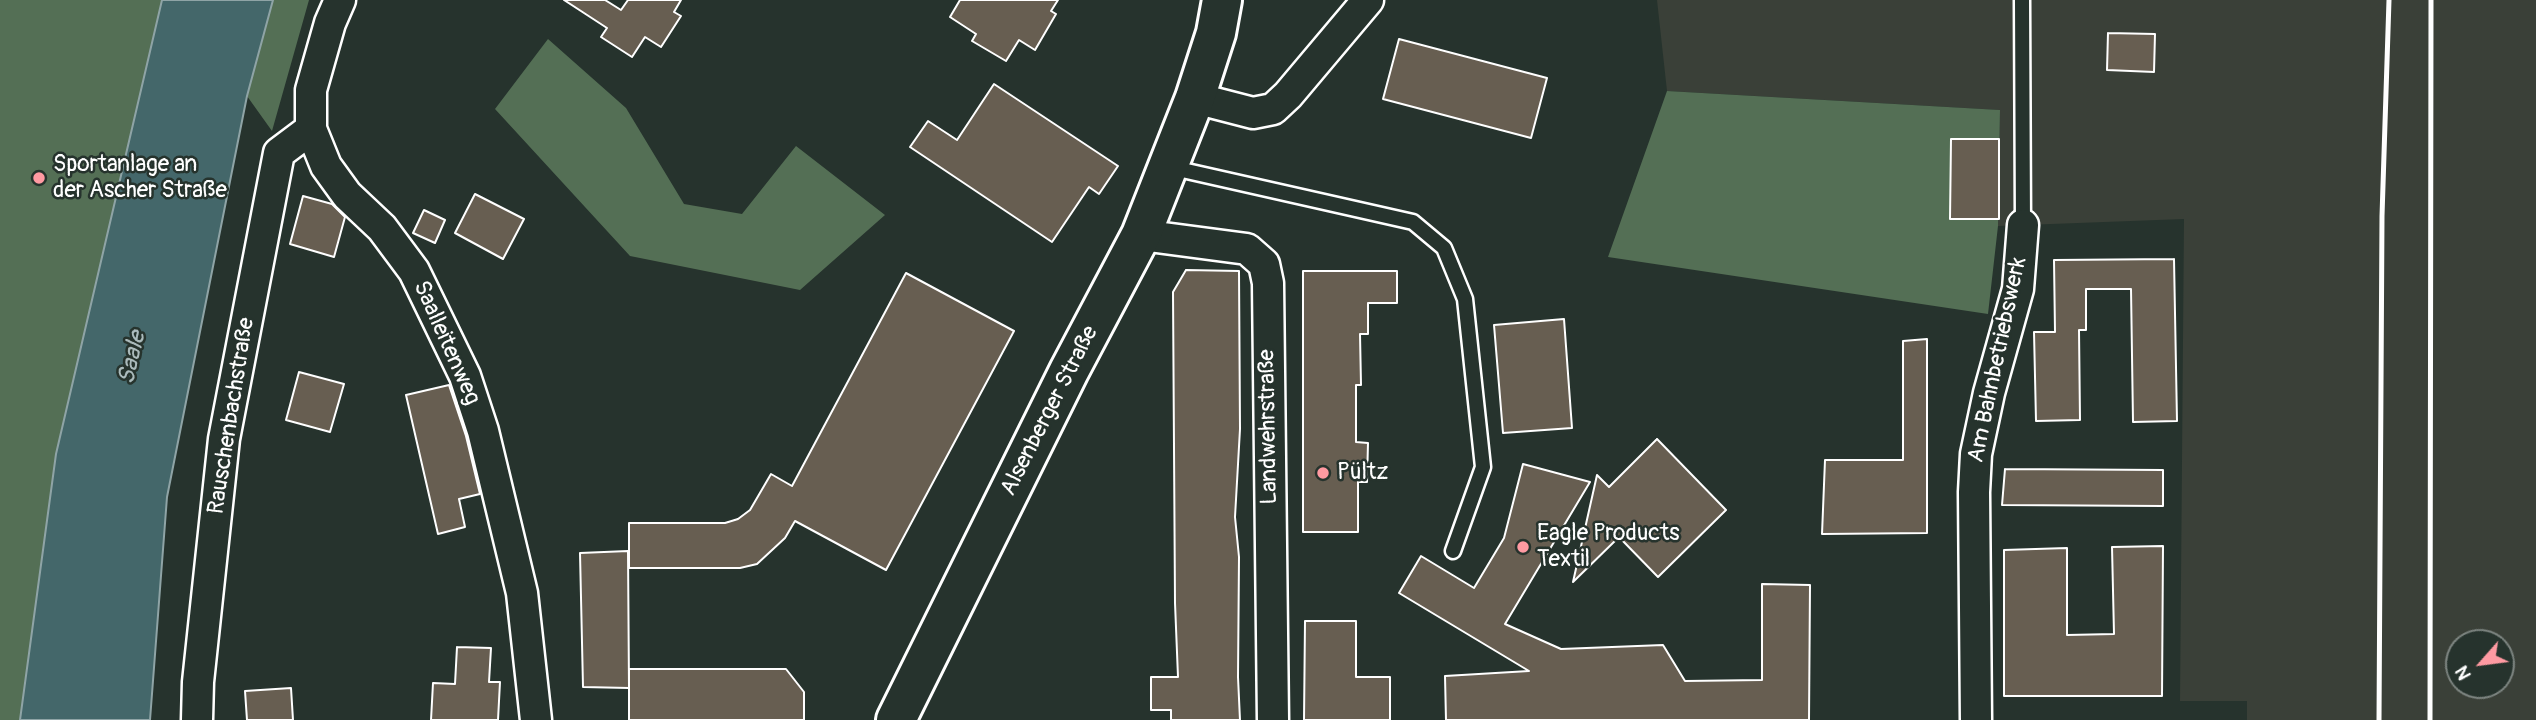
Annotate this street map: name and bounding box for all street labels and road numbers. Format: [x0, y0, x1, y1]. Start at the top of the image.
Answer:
street label: Am Bahnbetriebswerk [1963, 255, 2033, 465]
street label: Saalleitenweg [406, 277, 486, 409]
street label: Rauschenbachstraße [203, 316, 261, 516]
street label: Alsenberger Straße [995, 321, 1105, 501]
street label: Landwehrstraße [1254, 349, 1284, 505]

